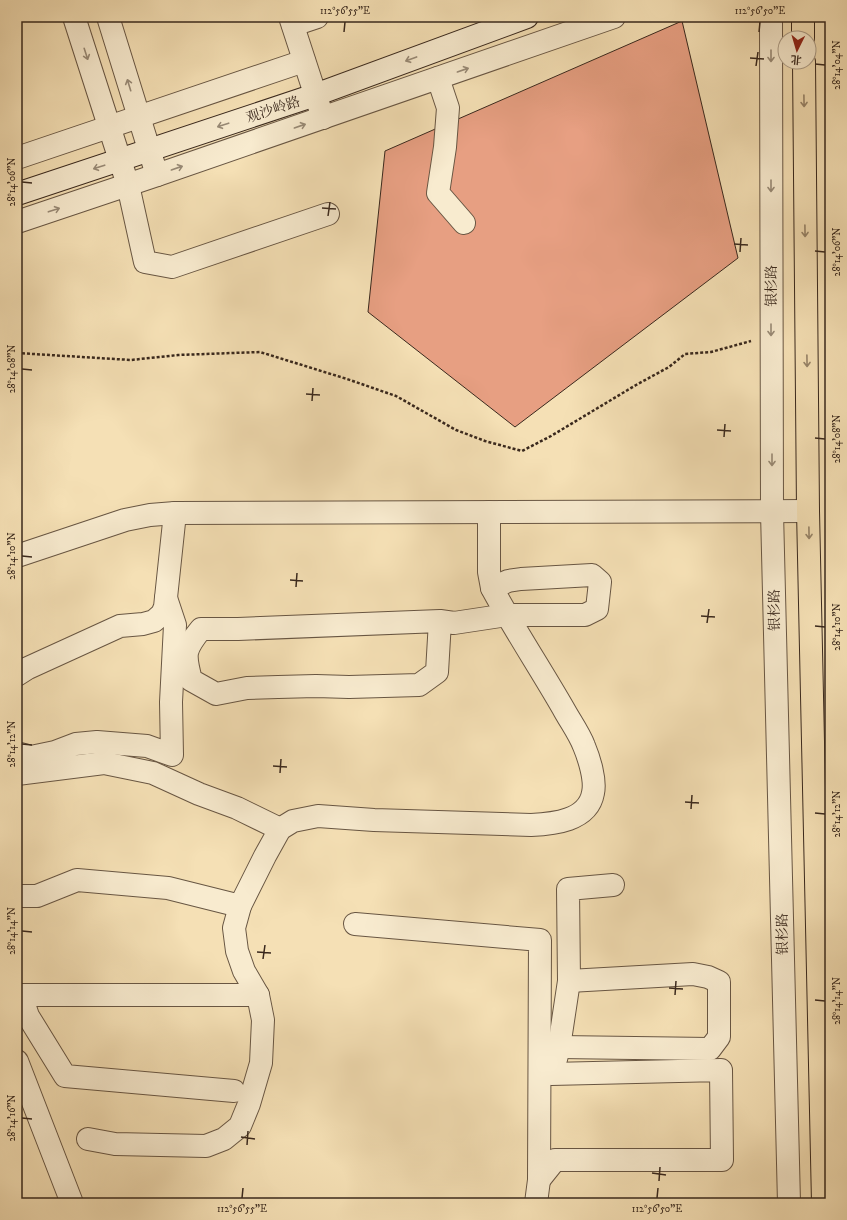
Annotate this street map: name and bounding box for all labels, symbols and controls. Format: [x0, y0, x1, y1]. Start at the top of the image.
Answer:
text: 112°56'55"E [320, 5, 370, 17]
text: 112°56'50"E [735, 5, 785, 17]
north arrow [777, 30, 817, 70]
text: 28°14'04"N [831, 40, 843, 90]
one-way arrow [83, 47, 90, 60]
one-way arrow [767, 49, 775, 62]
text: 北 [790, 52, 802, 66]
one-way arrow [406, 56, 418, 64]
one-way arrow [456, 65, 468, 73]
one-way arrow [125, 78, 132, 91]
street label: 观沙岭路 [244, 93, 303, 127]
one-way arrow [800, 94, 808, 107]
one-way arrow [217, 122, 229, 130]
one-way arrow [293, 122, 306, 129]
text: 28°14'06"N [6, 158, 18, 206]
one-way arrow [93, 164, 106, 171]
one-way arrow [171, 164, 183, 172]
one-way arrow [767, 179, 775, 192]
one-way arrow [47, 206, 60, 213]
one-way arrow [801, 224, 809, 237]
text: 28°14'06"N [831, 228, 843, 276]
street label: 银杉路 [763, 265, 781, 307]
one-way arrow [767, 323, 775, 336]
text: 28°14'08"N [6, 345, 18, 393]
one-way arrow [803, 354, 811, 367]
text: 28°14'08"N [831, 415, 843, 463]
one-way arrow [768, 453, 776, 466]
one-way arrow [805, 526, 813, 539]
text: 28°14'10"N [6, 532, 18, 580]
street label: 银杉路 [766, 589, 784, 631]
text: 28°14'10"N [831, 603, 843, 651]
text: 28°14'12"N [6, 721, 18, 767]
text: 28°14'12"N [831, 791, 843, 837]
text: 28°14'14"N [6, 907, 18, 955]
street label: 银杉路 [774, 913, 792, 955]
text: 28°14'14"N [831, 977, 843, 1025]
text: 28°14'16"N [6, 1094, 18, 1142]
text: 112°56'55"E [217, 1203, 267, 1215]
text: 112°56'50"E [632, 1203, 682, 1215]

